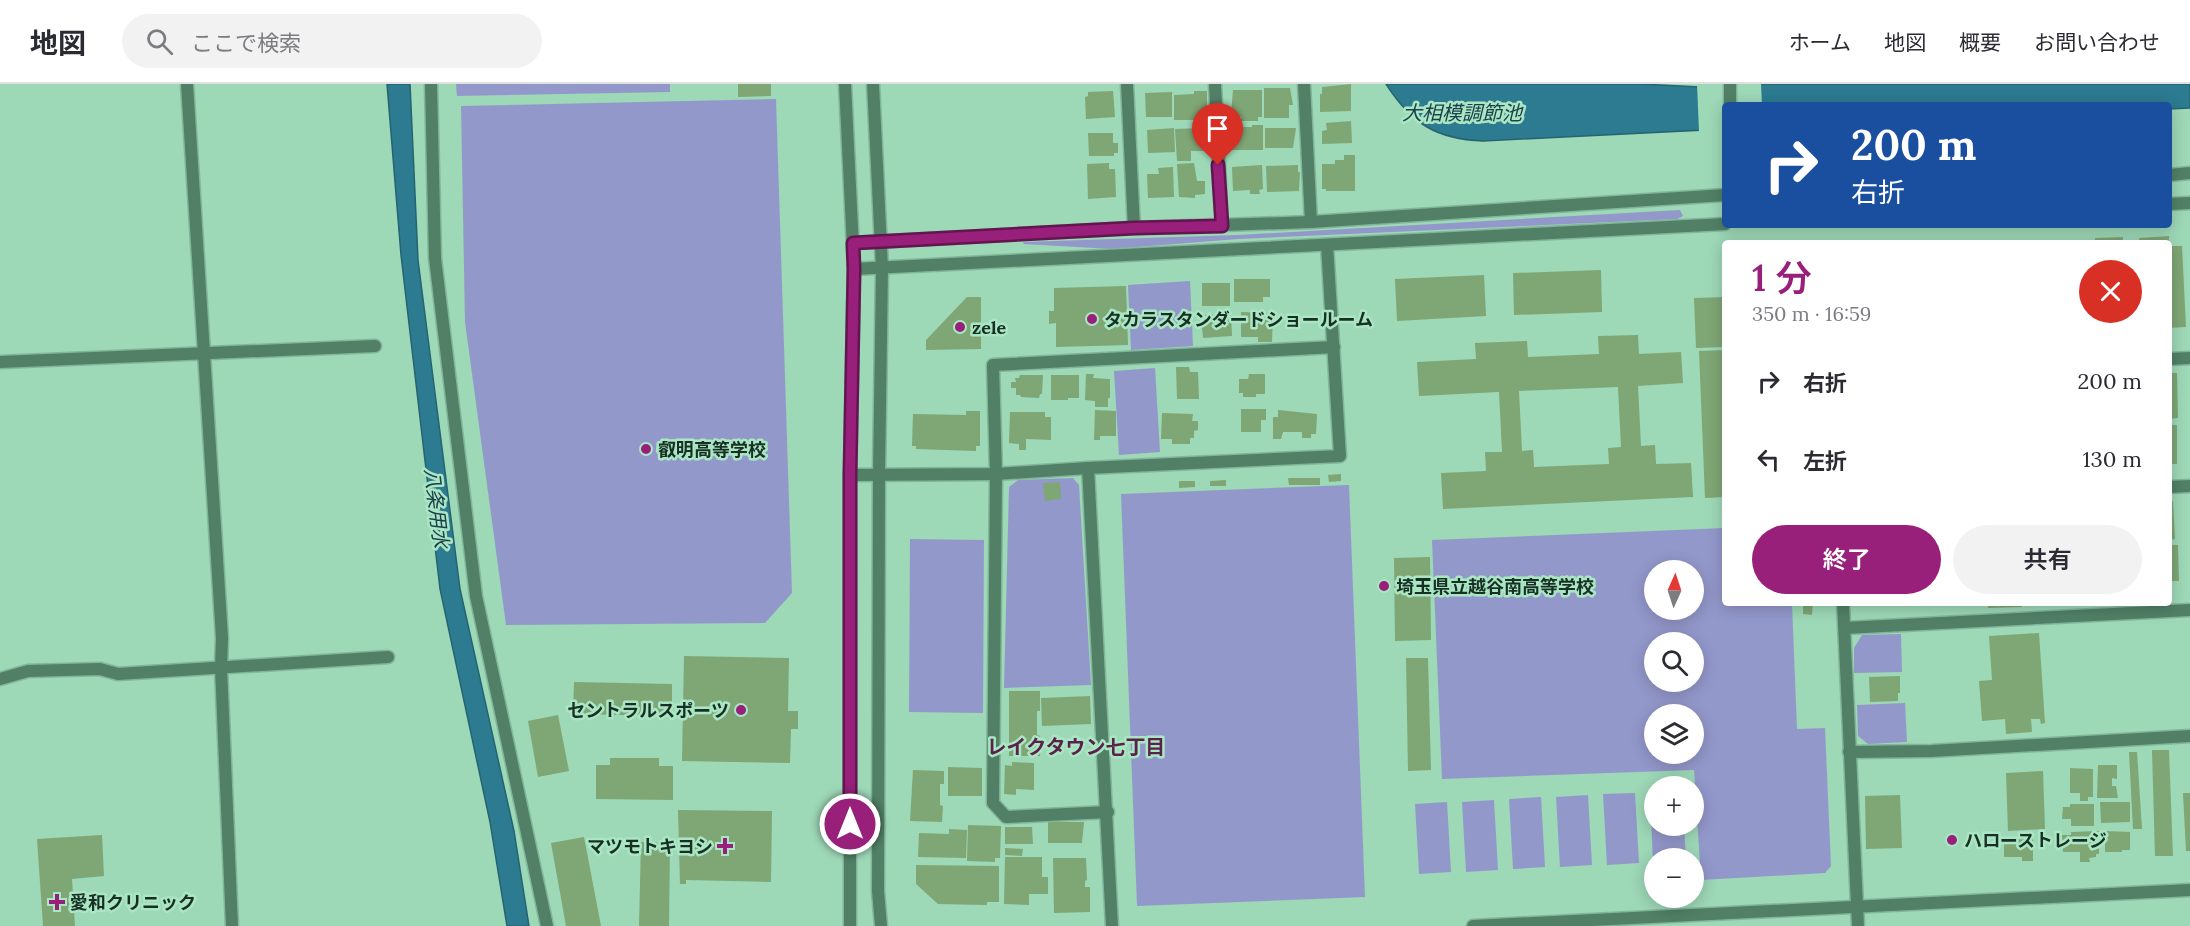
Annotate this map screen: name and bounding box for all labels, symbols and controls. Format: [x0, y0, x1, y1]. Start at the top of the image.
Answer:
search box [122, 14, 542, 68]
text: 地図 [30, 25, 86, 61]
icon: search [143, 25, 176, 58]
text: ここで検索 [191, 29, 301, 57]
text: ホーム [1789, 29, 1851, 56]
text: 地図 [1884, 29, 1926, 56]
text: 概要 [1959, 29, 2001, 56]
text: お問い合わせ [2034, 29, 2160, 56]
water label: 大相模調節池 [1402, 100, 1524, 125]
pin [1192, 103, 1243, 165]
icon: arrive [1201, 112, 1234, 145]
text: 200 m [1851, 118, 1977, 172]
icon: right [1752, 126, 1830, 204]
text: 右折 [1851, 175, 1905, 209]
text: 1 分 [1752, 255, 1812, 301]
button: close [2079, 260, 2142, 323]
text: 350 m · 16:59 [1752, 301, 1871, 326]
place label: タカラスタンダードショールーム [1104, 308, 1373, 331]
marker: タカラスタンダードショールーム [1085, 312, 1099, 326]
place label: zele [972, 316, 1007, 339]
marker: zele [953, 320, 967, 334]
icon: right [1752, 365, 1785, 398]
text: 200 m [2077, 367, 2142, 395]
text: 右折 [1803, 369, 1847, 397]
place label: 叡明高等学校 [658, 438, 766, 461]
marker: 叡明高等学校 [639, 442, 653, 456]
icon: left [1752, 443, 1785, 476]
text: 130 m [2083, 445, 2142, 473]
text: 左折 [1803, 447, 1847, 475]
water label: 八条用水 [420, 467, 455, 551]
button: 終了 [1752, 525, 1941, 594]
button: 共有 [1953, 525, 2142, 594]
north arrow [1644, 560, 1704, 620]
map controls [1644, 560, 1704, 908]
place label: 埼玉県立越谷南高等学校 [1396, 575, 1594, 598]
marker: 埼玉県立越谷南高等学校 [1377, 579, 1391, 593]
button: search [1644, 632, 1704, 692]
place label: セントラルスポーツ [567, 699, 729, 722]
marker: セントラルスポーツ [734, 703, 748, 717]
button: layers [1644, 704, 1704, 764]
district label: レイクタウン七丁目 [987, 734, 1165, 759]
button: + [1644, 776, 1704, 836]
position arrow [818, 792, 882, 856]
place label: ハローストレージ [1964, 829, 2107, 852]
marker: ハローストレージ [1945, 833, 1959, 847]
place label: マツモトキヨシ [587, 835, 713, 858]
marker: マツモトキヨシ [718, 839, 732, 853]
button: − [1644, 848, 1704, 908]
place label: 愛和クリニック [70, 891, 196, 914]
marker: 愛和クリニック [48, 893, 66, 911]

